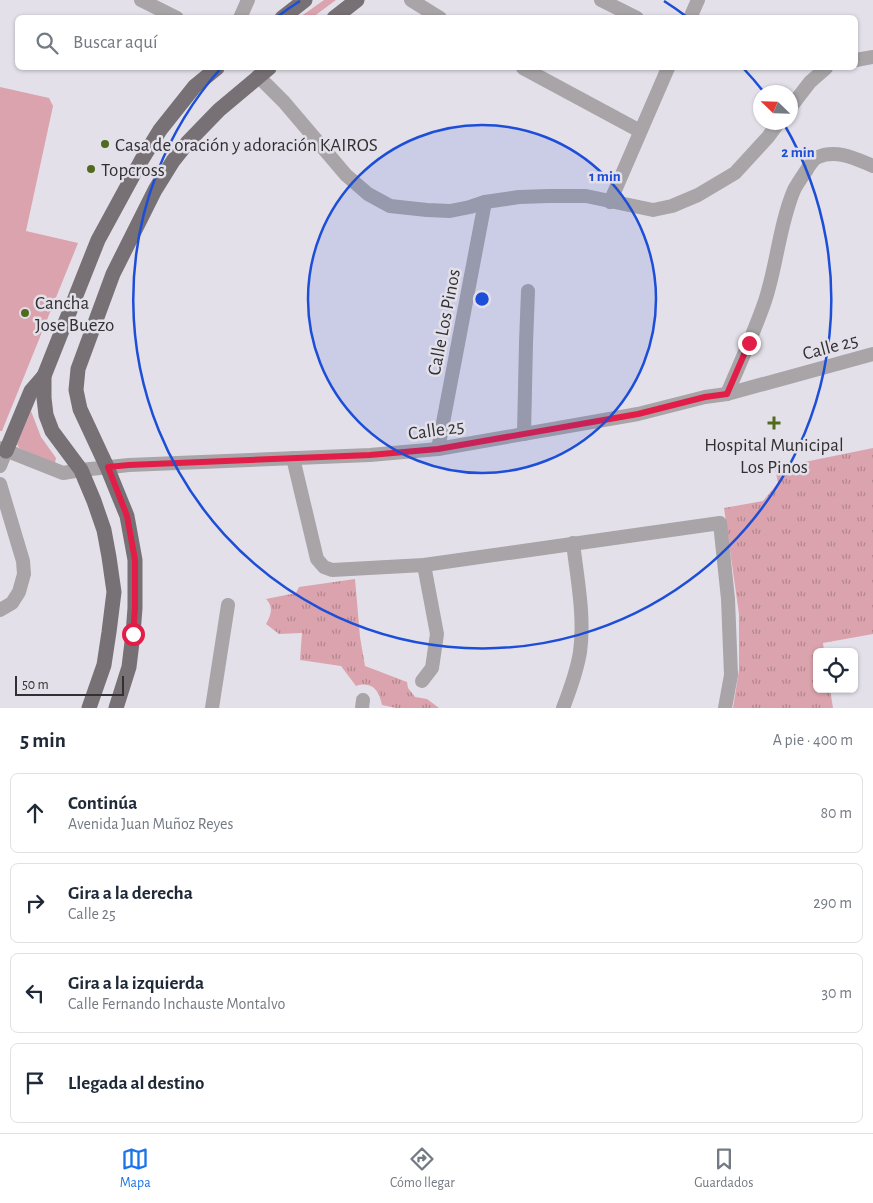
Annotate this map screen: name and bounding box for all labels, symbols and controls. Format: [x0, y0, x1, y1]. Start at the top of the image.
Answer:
search box [15, 15, 858, 70]
icon: search [33, 29, 61, 57]
text: Buscar aquí [73, 33, 158, 52]
north arrow [753, 85, 798, 130]
place label: Casa de oración y adoración KAIROS [115, 136, 378, 155]
marker: Casa de oración y adoración KAIROS [99, 138, 111, 150]
text: 2 min [781, 145, 815, 160]
place label: Topcross [101, 161, 165, 180]
marker: Topcross [85, 163, 97, 175]
text: 1 min [589, 169, 621, 184]
street label: Calle Los Pinos [425, 268, 464, 377]
centre of rings [473, 290, 491, 308]
place label: Cancha Jose Buezo [35, 294, 114, 335]
marker: Cancha Jose Buezo [19, 307, 31, 319]
street label: Calle 25 [801, 331, 860, 364]
route end [738, 332, 761, 355]
marker: Hospital Municipal Los Pinos [767, 416, 781, 430]
street label: Calle 25 [407, 417, 466, 444]
place label: Hospital Municipal Los Pinos [704, 436, 844, 477]
route start [122, 623, 145, 646]
map controls [813, 648, 858, 693]
button: locate [813, 648, 858, 693]
scale bar [15, 673, 124, 696]
text: 50 m [22, 678, 49, 692]
text: 5 min [20, 730, 66, 751]
text: A pie · 400 m [773, 732, 853, 748]
text: Continúa [68, 794, 137, 813]
icon: ahead [21, 799, 49, 827]
text: 80 m [821, 805, 852, 821]
text: Avenida Juan Muñoz Reyes [68, 816, 233, 832]
text: Gira a la derecha [68, 884, 193, 903]
icon: right [21, 889, 49, 917]
text: 290 m [813, 895, 852, 911]
text: Calle 25 [68, 906, 116, 922]
text: Gira a la izquierda [68, 974, 204, 993]
icon: left [21, 979, 49, 1007]
text: 30 m [822, 985, 852, 1001]
text: Calle Fernando Inchauste Montalvo [68, 996, 285, 1012]
icon: arrive [21, 1069, 49, 1097]
text: Llegada al destino [68, 1074, 205, 1093]
tab: Mapa [120, 1145, 151, 1192]
tab: Cómo llegar [390, 1145, 455, 1192]
tab: Guardados [694, 1145, 753, 1192]

